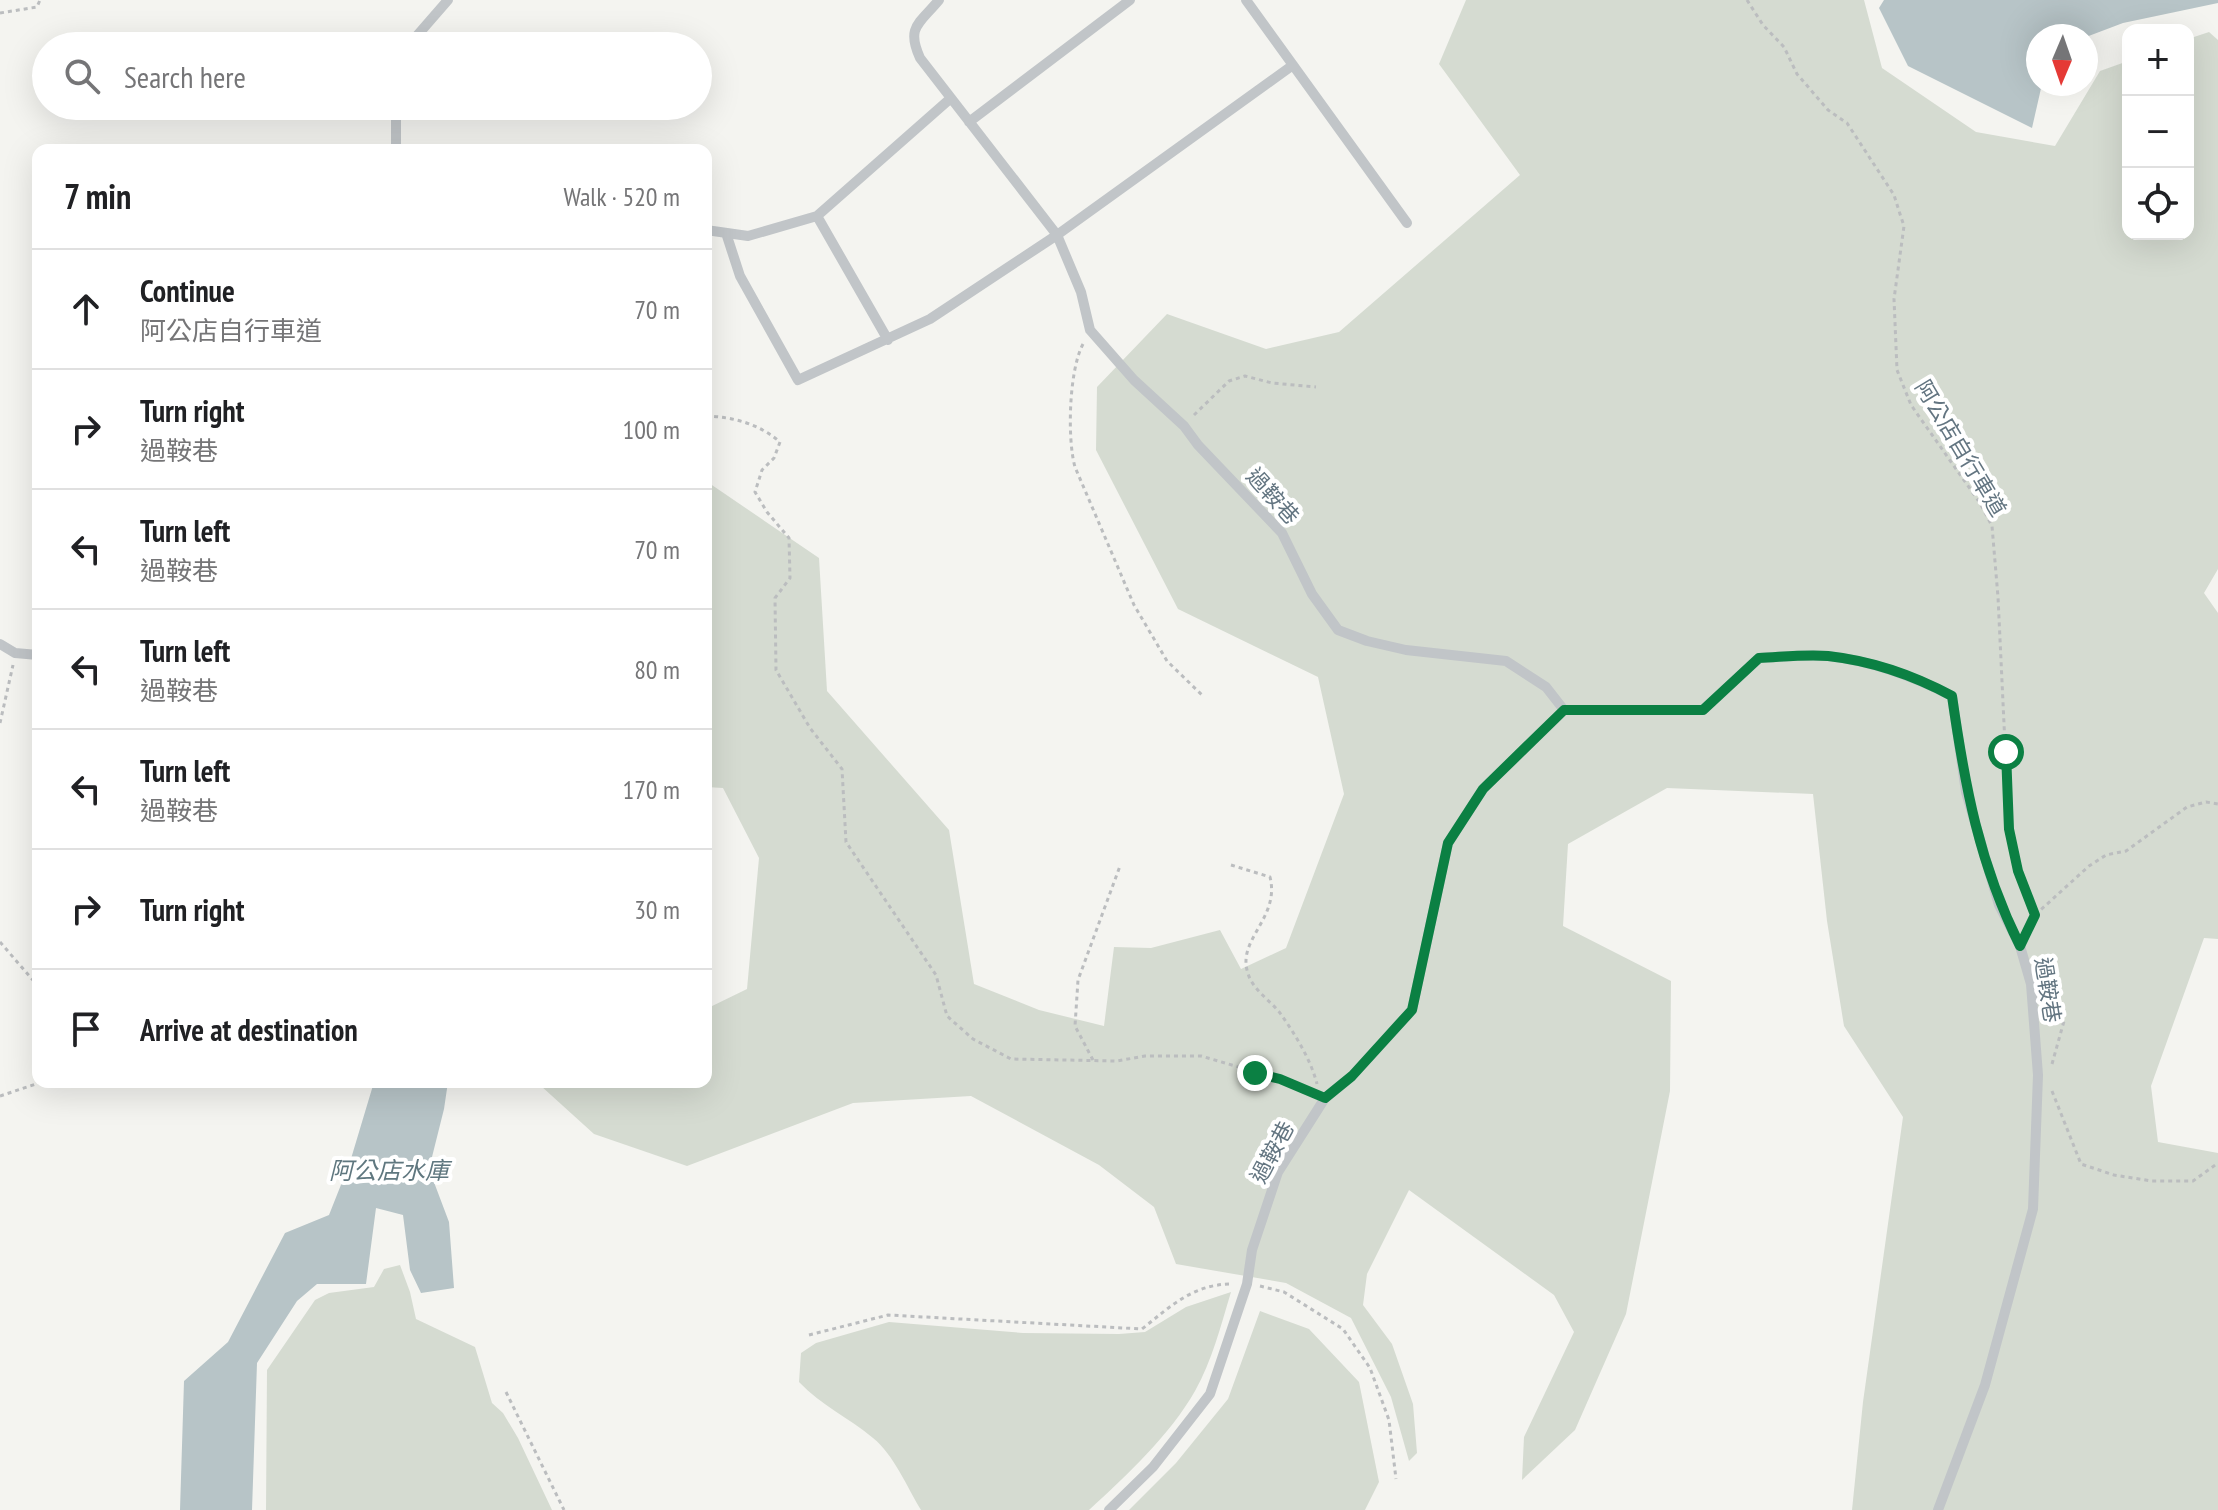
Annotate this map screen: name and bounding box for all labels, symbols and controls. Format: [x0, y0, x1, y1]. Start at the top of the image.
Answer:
north arrow [2026, 24, 2098, 96]
map controls [2122, 24, 2194, 240]
button: + [2122, 24, 2194, 96]
search box [32, 32, 712, 120]
icon: search [60, 54, 104, 98]
text: Search here [124, 57, 246, 96]
button: − [2122, 96, 2194, 168]
button: locate [2122, 168, 2194, 240]
text: 7 min [64, 174, 131, 218]
text: Walk · 520 m [563, 180, 680, 213]
text: Continue [140, 271, 235, 310]
icon: ahead [64, 287, 108, 331]
text: 70 m [634, 293, 680, 326]
text: 阿公店自行車道 [140, 314, 322, 347]
street label: 阿公店自行車道 [1909, 375, 2013, 521]
text: Turn right [140, 391, 244, 430]
icon: right [64, 407, 108, 451]
text: 100 m [622, 413, 680, 446]
text: 過鞍巷 [140, 434, 218, 467]
street label: 過鞍巷 [1241, 462, 1305, 530]
text: Turn left [140, 511, 230, 550]
icon: left [64, 527, 108, 571]
text: 70 m [634, 533, 680, 566]
text: 過鞍巷 [140, 554, 218, 587]
text: Turn left [140, 631, 230, 670]
icon: left [64, 647, 108, 691]
text: 80 m [634, 653, 680, 686]
text: 過鞍巷 [140, 674, 218, 707]
route start [1988, 734, 2024, 770]
text: Turn left [140, 751, 230, 790]
icon: left [64, 767, 108, 811]
text: 170 m [622, 773, 680, 806]
text: 過鞍巷 [140, 794, 218, 827]
icon: right [64, 887, 108, 931]
text: Turn right [140, 890, 244, 929]
text: 30 m [634, 893, 680, 926]
street label: 過鞍巷 [2029, 955, 2067, 1025]
icon: arrive [64, 1007, 108, 1051]
text: Arrive at destination [140, 1010, 358, 1049]
route end [1237, 1055, 1273, 1091]
street label: 過鞍巷 [1244, 1116, 1300, 1188]
water label: 阿公店水庫 [329, 1155, 453, 1186]

